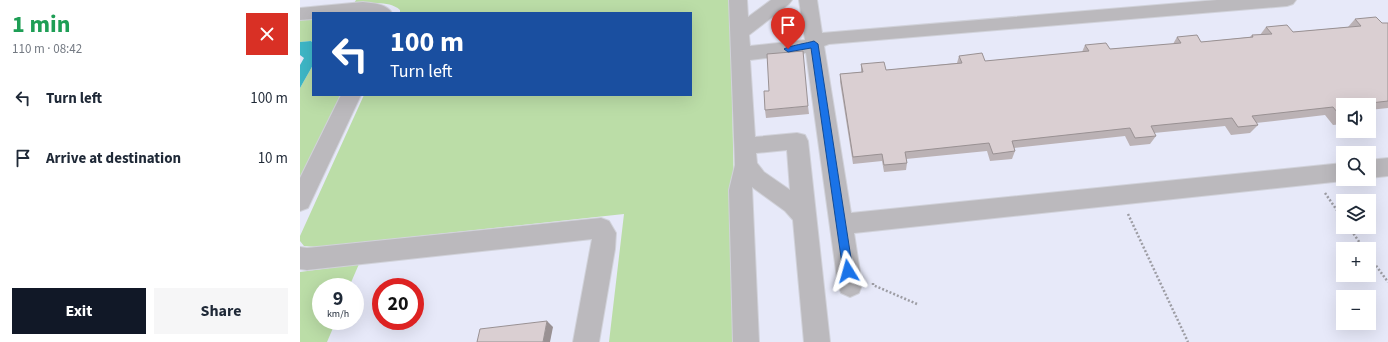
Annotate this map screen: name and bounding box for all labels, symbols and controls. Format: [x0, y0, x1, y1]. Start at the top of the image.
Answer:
text: 1 min [12, 7, 70, 42]
pin [771, 8, 805, 49]
button: close [246, 13, 288, 55]
icon: arrive [777, 14, 799, 36]
text: 100 m [390, 22, 464, 62]
icon: left [324, 28, 376, 80]
text: 110 m · 08:42 [12, 40, 82, 58]
text: Turn left [390, 59, 452, 84]
icon: left [12, 87, 34, 109]
text: Turn left [46, 88, 102, 109]
text: 100 m [250, 88, 288, 109]
map controls [1336, 98, 1376, 330]
button: sound [1336, 98, 1376, 138]
button: search [1336, 146, 1376, 186]
icon: arrive [12, 147, 34, 169]
text: Arrive at destination [46, 148, 181, 169]
text: 10 m [258, 148, 288, 169]
button: layers [1336, 194, 1376, 234]
button: + [1336, 242, 1376, 282]
position arrow [827, 250, 869, 292]
speed limit sign: 20 [372, 278, 424, 330]
text: 9 [333, 285, 343, 313]
button: Exit [12, 288, 146, 334]
button: Share [154, 288, 288, 334]
button: − [1336, 290, 1376, 330]
text: km/h [327, 307, 349, 321]

